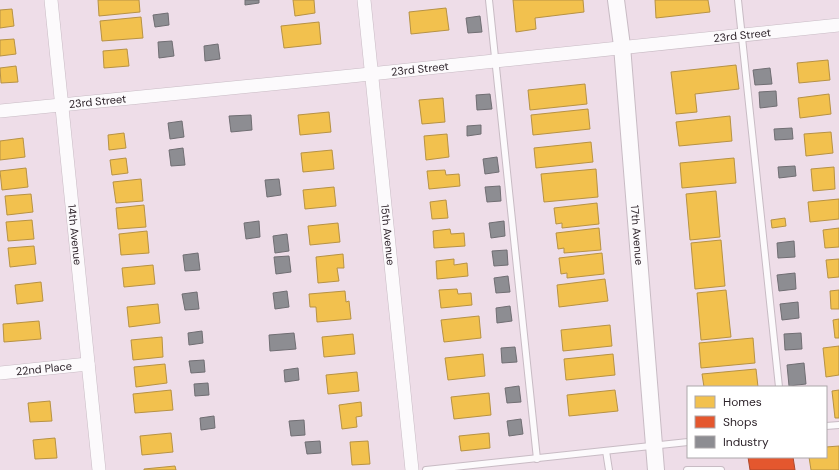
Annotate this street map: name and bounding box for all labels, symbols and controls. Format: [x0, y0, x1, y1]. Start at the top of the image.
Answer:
street label: 23rd Street [713, 25, 772, 45]
street label: 23rd Street [390, 59, 449, 79]
street label: 23rd Street [68, 91, 127, 111]
street label: 14th Avenue [65, 204, 85, 266]
street label: 15th Avenue [378, 204, 398, 266]
street label: 17th Avenue [628, 204, 647, 266]
street label: 22nd Place [15, 359, 72, 378]
legend [687, 386, 827, 458]
text: Homes [723, 394, 762, 410]
text: Shops [723, 414, 758, 430]
text: Industry [723, 434, 769, 450]

